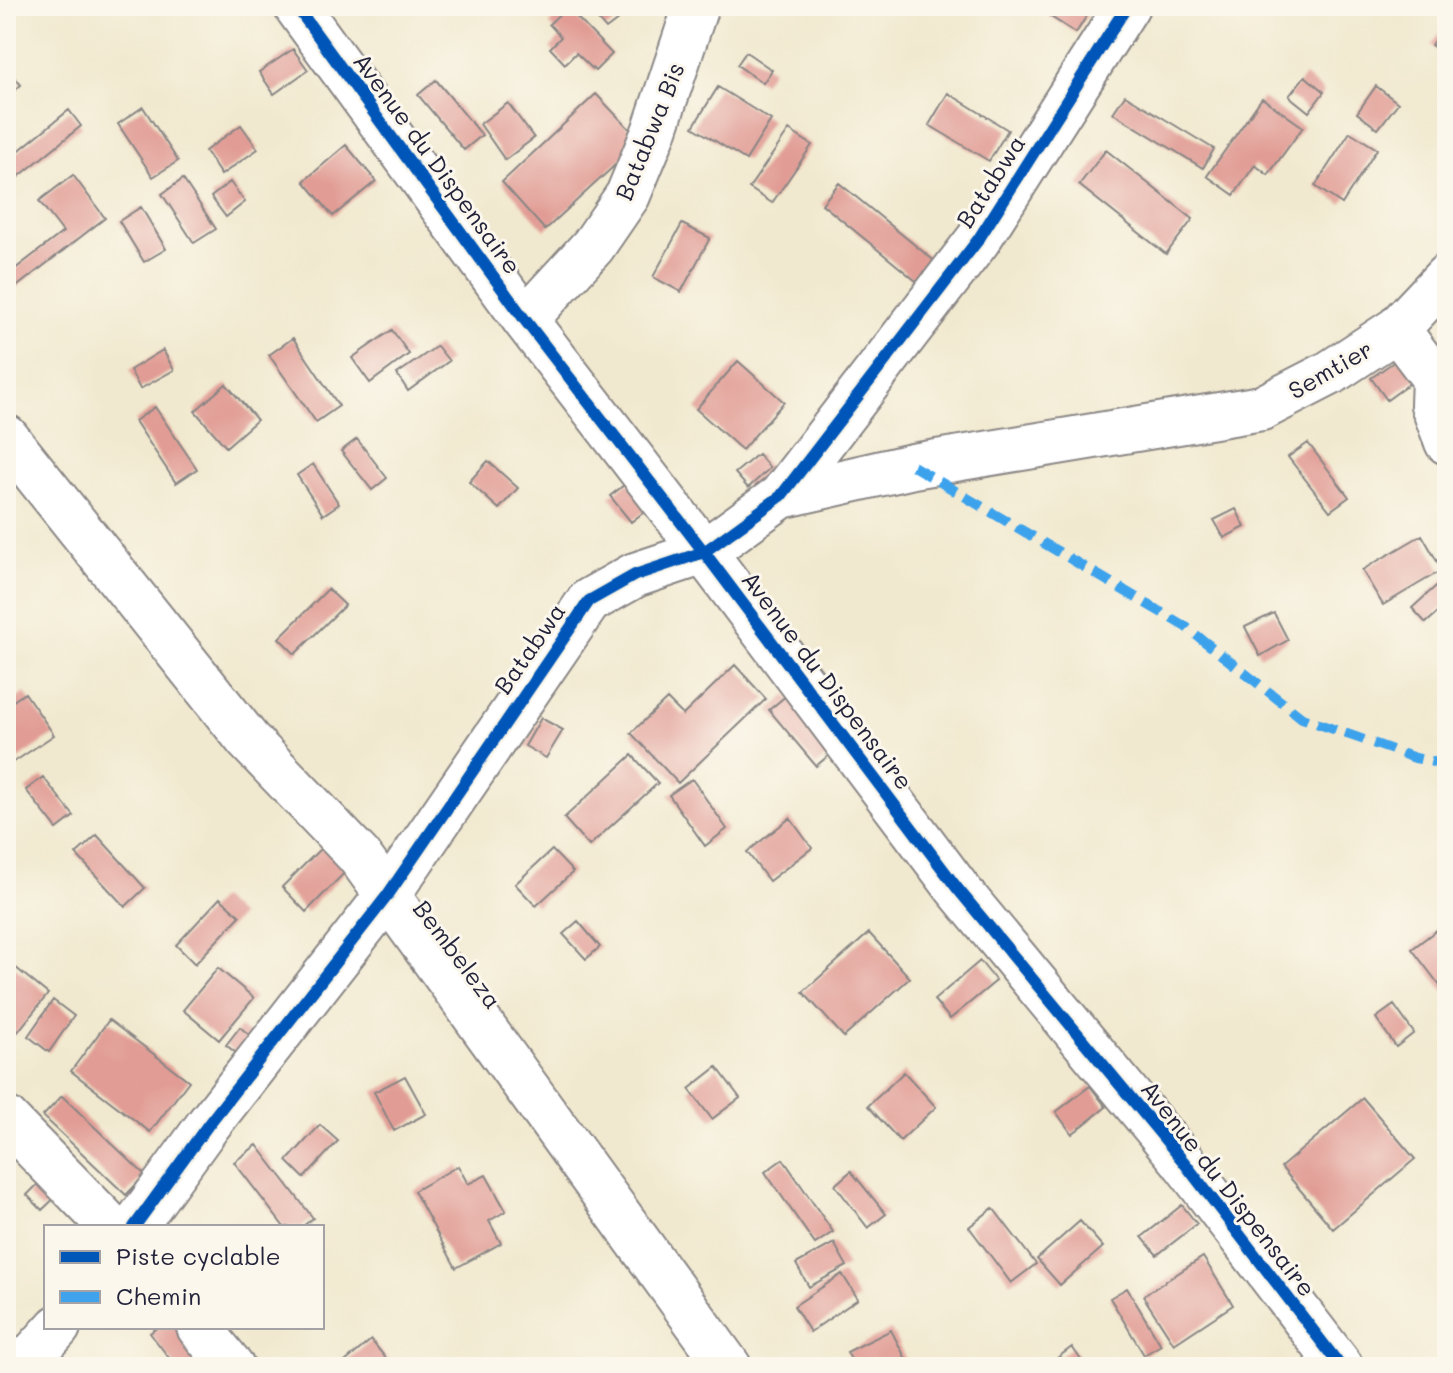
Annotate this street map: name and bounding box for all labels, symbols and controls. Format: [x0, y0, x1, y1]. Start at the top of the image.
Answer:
street label: Avenue du Dispensaire [347, 46, 529, 280]
street label: Batabwa Bis [607, 58, 691, 204]
street label: Batabwa [949, 129, 1031, 233]
street label: Semtier [1282, 332, 1378, 406]
street label: Avenue du Dispensaire [736, 564, 920, 796]
street label: Batabwa [486, 596, 572, 700]
street label: Bembeleza [407, 893, 509, 1015]
street label: Avenue du Dispensaire [1135, 1074, 1323, 1302]
legend [44, 1225, 324, 1329]
text: Piste cyclable [116, 1240, 281, 1271]
text: Chemin [116, 1280, 201, 1311]

